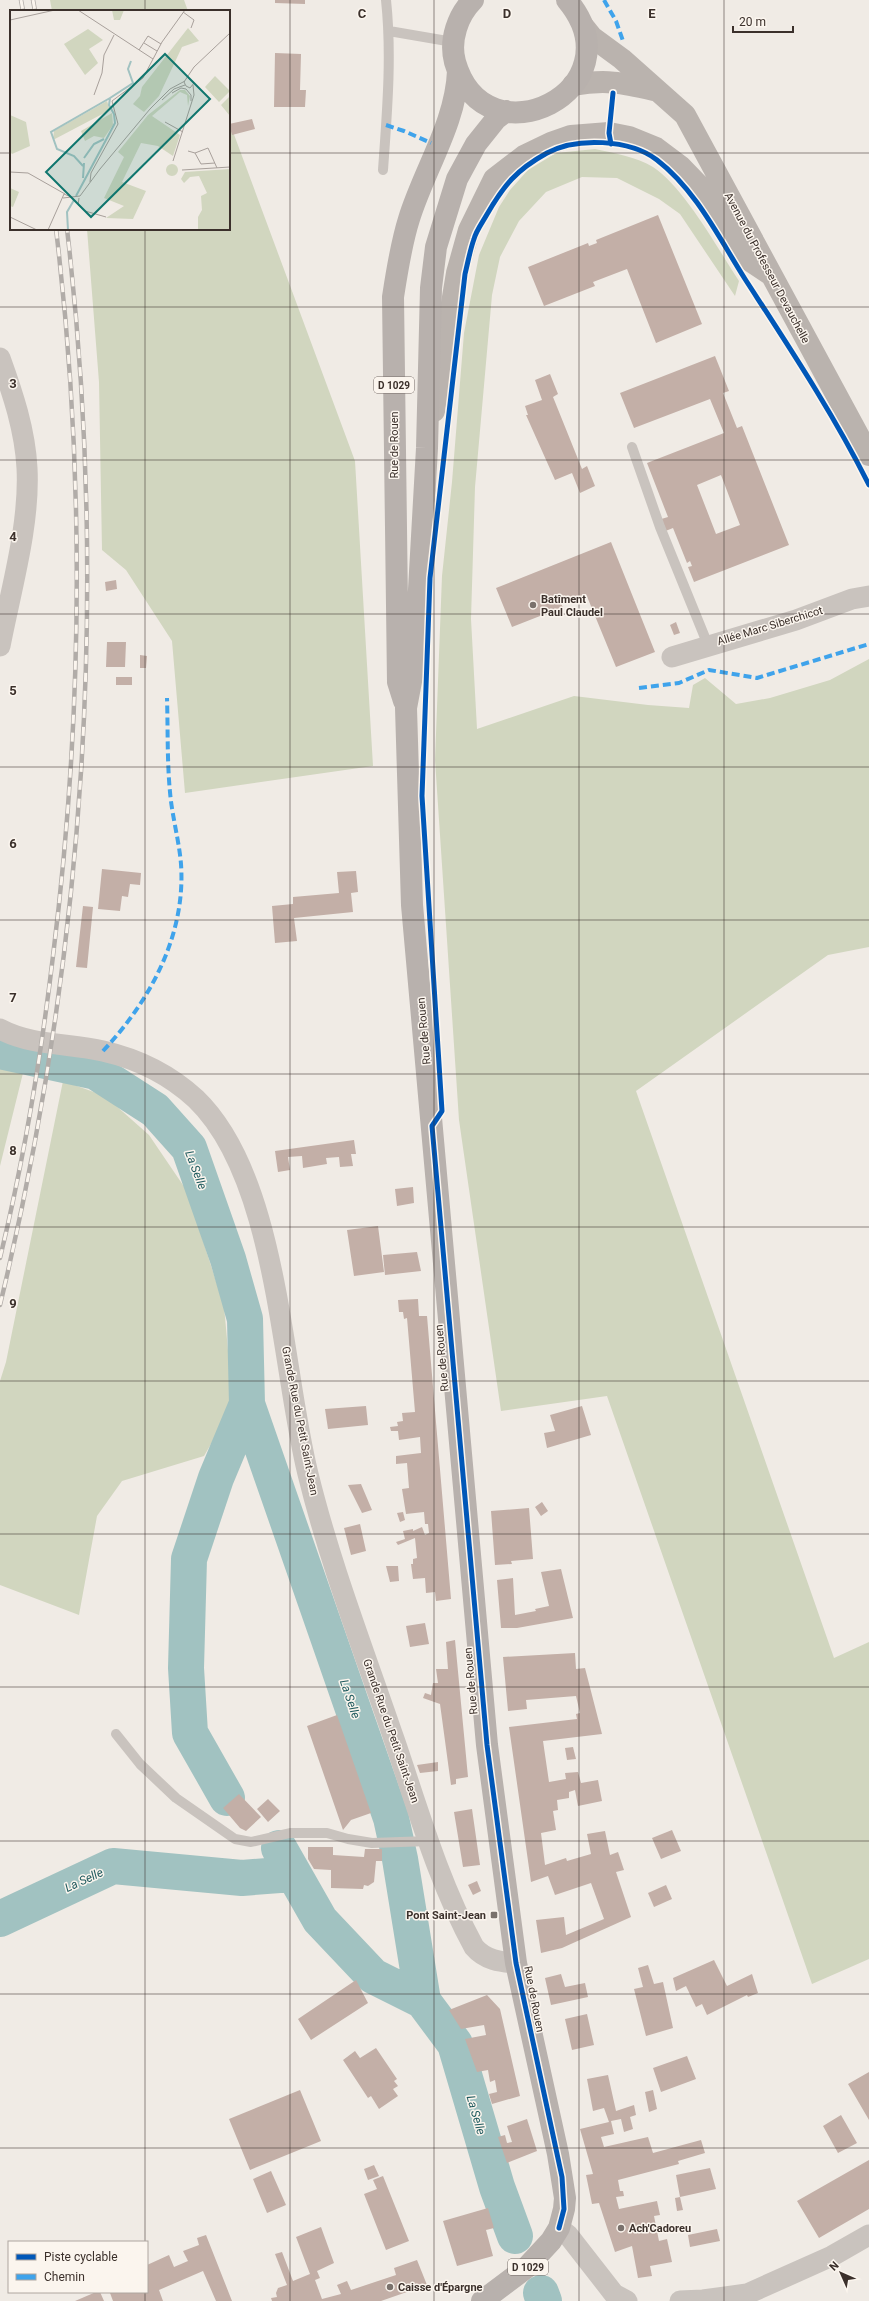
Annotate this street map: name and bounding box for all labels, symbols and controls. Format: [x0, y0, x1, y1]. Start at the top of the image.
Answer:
text: C [358, 6, 367, 21]
text: D [503, 6, 511, 21]
text: E [648, 6, 656, 21]
scale bar [733, 8, 793, 34]
inset map [10, 10, 230, 230]
text: 20 m [739, 15, 766, 29]
street label: Avenue du Professeur Devauchelle [722, 190, 812, 346]
text: 3 [9, 376, 17, 391]
road number: D 1029 [374, 377, 414, 393]
street label: Rue de Rouen [388, 411, 401, 479]
text: 4 [9, 529, 17, 544]
place label: Batîment Paul Claudel [541, 593, 603, 619]
marker: Batîment Paul Claudel [528, 600, 538, 610]
street label: Allée Marc Siberchicot [716, 604, 825, 648]
text: 5 [9, 683, 17, 698]
text: 6 [9, 836, 17, 851]
text: 7 [9, 990, 17, 1005]
street label: Rue de Rouen [415, 997, 433, 1065]
text: 8 [9, 1143, 17, 1158]
water label: La Selle [182, 1149, 210, 1191]
text: 9 [9, 1296, 17, 1311]
street label: Rue de Rouen [433, 1324, 451, 1392]
street label: Grande Rue du Petit Saint-Jean [279, 1345, 321, 1497]
street label: Rue de Rouen [462, 1647, 480, 1715]
street label: Grande Rue du Petit Saint-Jean [360, 1657, 422, 1805]
water label: La Selle [337, 1678, 363, 1720]
water label: La Selle [63, 1865, 105, 1895]
place label: Pont Saint-Jean [406, 1909, 486, 1922]
marker: Pont Saint-Jean [489, 1910, 499, 1920]
street label: Rue de Rouen [521, 1965, 547, 2033]
water label: La Selle [464, 2094, 488, 2136]
place label: Ach'Cadoreu [629, 2222, 691, 2235]
marker: Ach'Cadoreu [616, 2223, 626, 2233]
legend [8, 2241, 148, 2293]
text: Piste cyclable [44, 2250, 118, 2264]
north arrow [821, 2253, 861, 2293]
road number: D 1029 [508, 2259, 548, 2275]
text: N [827, 2259, 842, 2274]
text: Chemin [44, 2270, 85, 2284]
place label: Caisse d'Épargne [398, 2281, 483, 2294]
marker: Caisse d'Épargne [385, 2282, 395, 2292]

